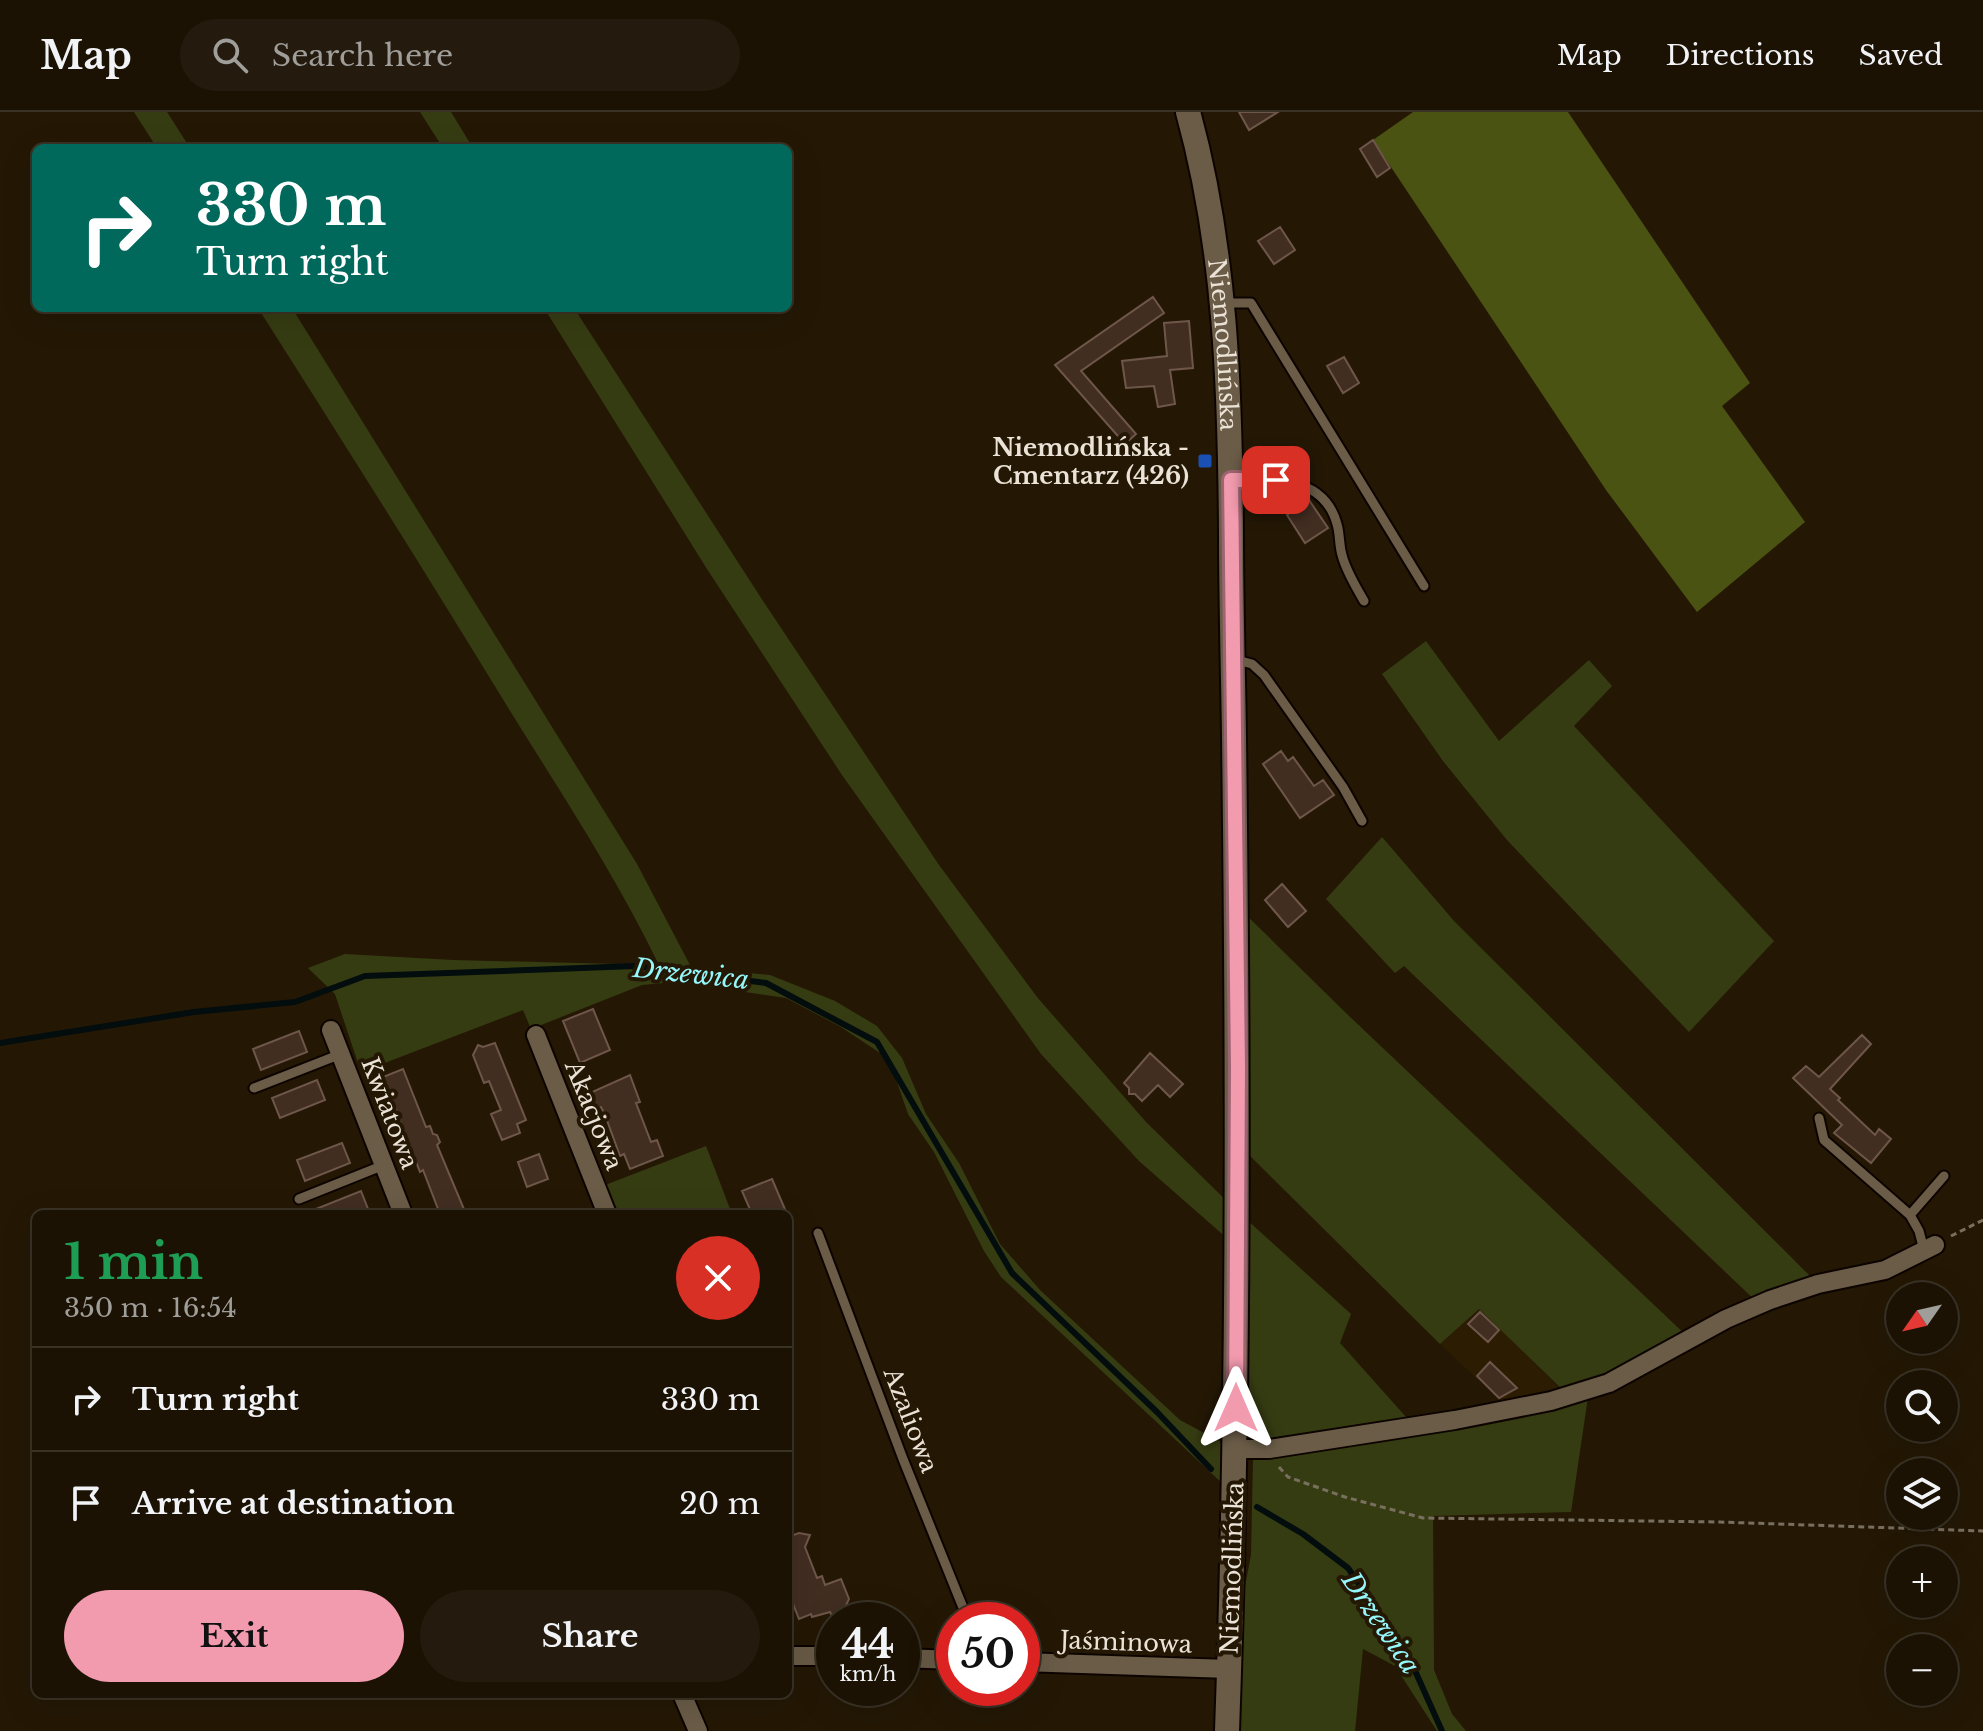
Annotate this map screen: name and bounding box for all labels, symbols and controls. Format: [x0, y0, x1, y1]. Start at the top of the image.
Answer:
search box [180, 19, 740, 91]
text: Map [40, 32, 132, 79]
icon: search [208, 33, 252, 77]
text: Search here [272, 37, 453, 74]
text: Map [1557, 38, 1622, 73]
text: Directions [1666, 38, 1815, 73]
text: Saved [1859, 38, 1943, 73]
text: 330 m [196, 171, 386, 240]
icon: right [64, 176, 168, 280]
text: Turn right [196, 240, 389, 285]
street label: Niemodlińska [1203, 257, 1244, 432]
place label: Niemodlińska - Cmentarz (426) [992, 433, 1189, 490]
pin [1242, 446, 1310, 514]
marker: Niemodlińska - Cmentarz (426) [1196, 452, 1214, 470]
icon: arrive [1254, 458, 1298, 502]
water label: Drzewica [630, 952, 751, 996]
street label: Kwiatowa [356, 1053, 425, 1173]
street label: Akacjowa [559, 1055, 629, 1175]
text: 1 min [64, 1232, 203, 1292]
button: close [676, 1236, 760, 1320]
north arrow [1886, 1282, 1958, 1354]
map controls [1886, 1282, 1958, 1706]
text: 350 m · 16:54 [64, 1292, 237, 1324]
street label: Azaliowa [877, 1363, 944, 1477]
position arrow [1194, 1366, 1278, 1450]
button: search [1886, 1370, 1958, 1442]
icon: right [64, 1377, 108, 1421]
text: Turn right [132, 1381, 299, 1418]
text: 330 m [661, 1381, 760, 1418]
button: layers [1886, 1458, 1958, 1530]
icon: arrive [64, 1481, 108, 1525]
street label: Niemodlińska [1214, 1481, 1250, 1655]
text: Arrive at destination [132, 1485, 455, 1522]
text: 20 m [679, 1485, 760, 1522]
button: + [1886, 1546, 1958, 1618]
water label: Drzewica [1335, 1565, 1427, 1680]
button: Exit [64, 1590, 404, 1682]
button: Share [420, 1590, 760, 1682]
speed limit sign: 50 [936, 1602, 1040, 1706]
text: 44 [841, 1619, 895, 1669]
street label: Jaśminowa [1057, 1625, 1193, 1659]
button: − [1886, 1634, 1958, 1706]
text: km/h [840, 1662, 896, 1686]

